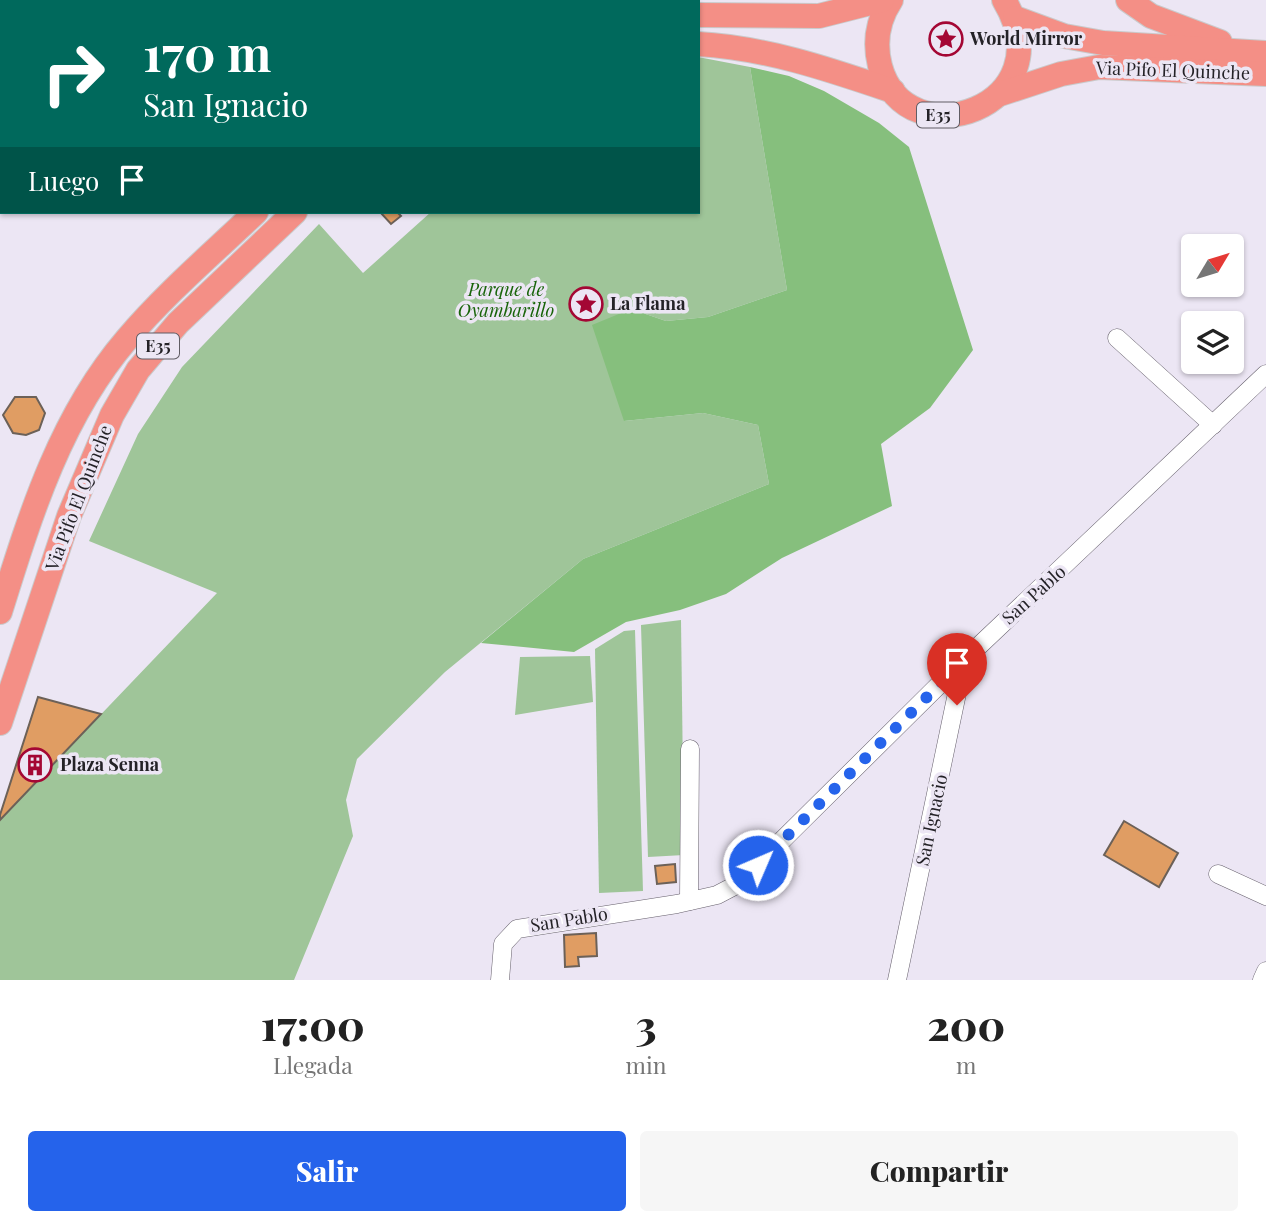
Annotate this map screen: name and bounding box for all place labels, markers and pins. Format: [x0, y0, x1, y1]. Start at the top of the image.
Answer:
place icon: World Mirror [927, 20, 965, 58]
place label: World Mirror [969, 26, 1083, 50]
place icon: La Flama [567, 285, 605, 323]
place label: La Flama [610, 291, 686, 315]
pin [927, 633, 987, 705]
building icon: Plaza Senna [16, 746, 54, 784]
place label: Plaza Senna [60, 752, 160, 776]

